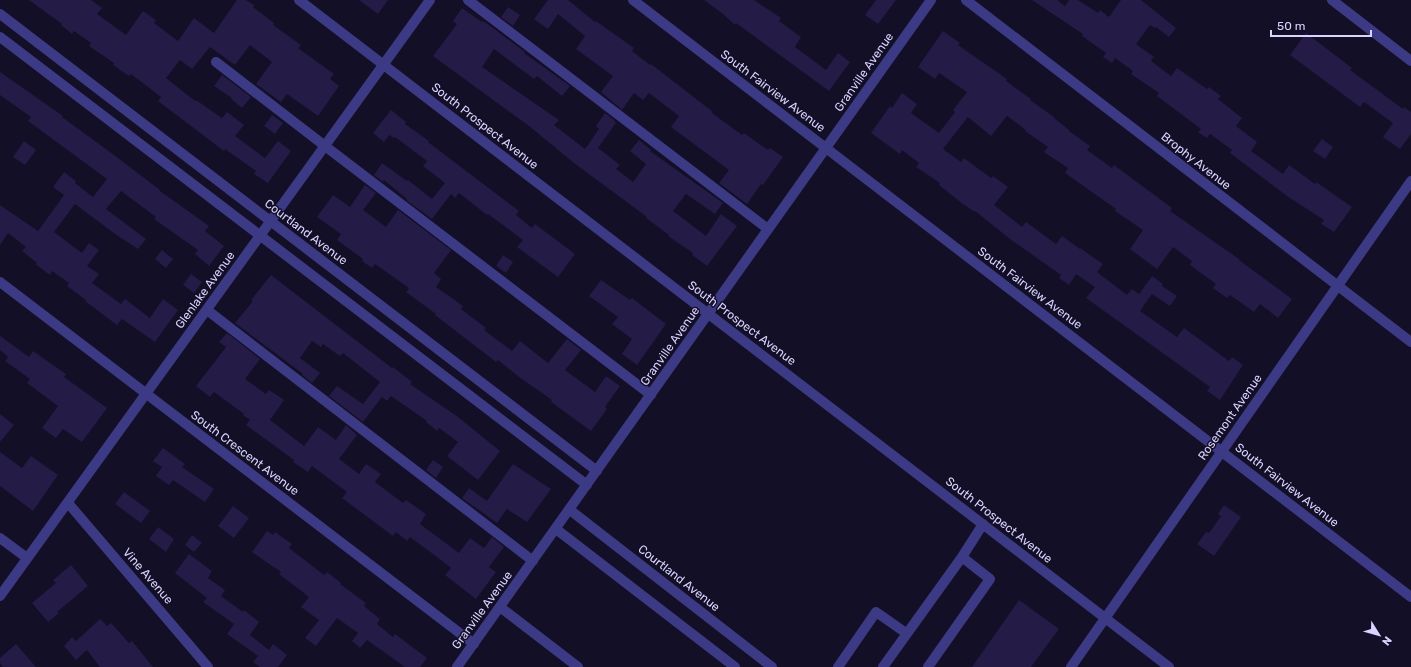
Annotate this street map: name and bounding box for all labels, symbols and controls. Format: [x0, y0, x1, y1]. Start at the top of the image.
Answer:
scale bar [1271, 12, 1371, 38]
text: 50 m [1277, 19, 1305, 33]
street label: Granville Avenue [832, 30, 897, 114]
street label: South Fairview Avenue [718, 47, 828, 135]
street label: South Prospect Avenue [429, 80, 541, 172]
street label: Brophy Avenue [1158, 129, 1234, 193]
street label: Courtland Avenue [262, 196, 350, 268]
street label: South Fairview Avenue [975, 244, 1085, 332]
street label: Glenlake Avenue [172, 248, 238, 331]
street label: South Prospect Avenue [685, 278, 799, 368]
street label: Granville Avenue [638, 304, 703, 388]
street label: Rosemont Avenue [1195, 371, 1265, 463]
street label: South Crescent Avenue [188, 408, 302, 498]
street label: South Fairview Avenue [1232, 440, 1342, 530]
street label: South Prospect Avenue [943, 474, 1055, 566]
street label: Courtland Avenue [635, 542, 723, 614]
street label: Vine Avenue [120, 545, 176, 607]
street label: Granville Avenue [449, 568, 515, 652]
north arrow [1359, 615, 1399, 655]
text: N [1379, 634, 1394, 648]

